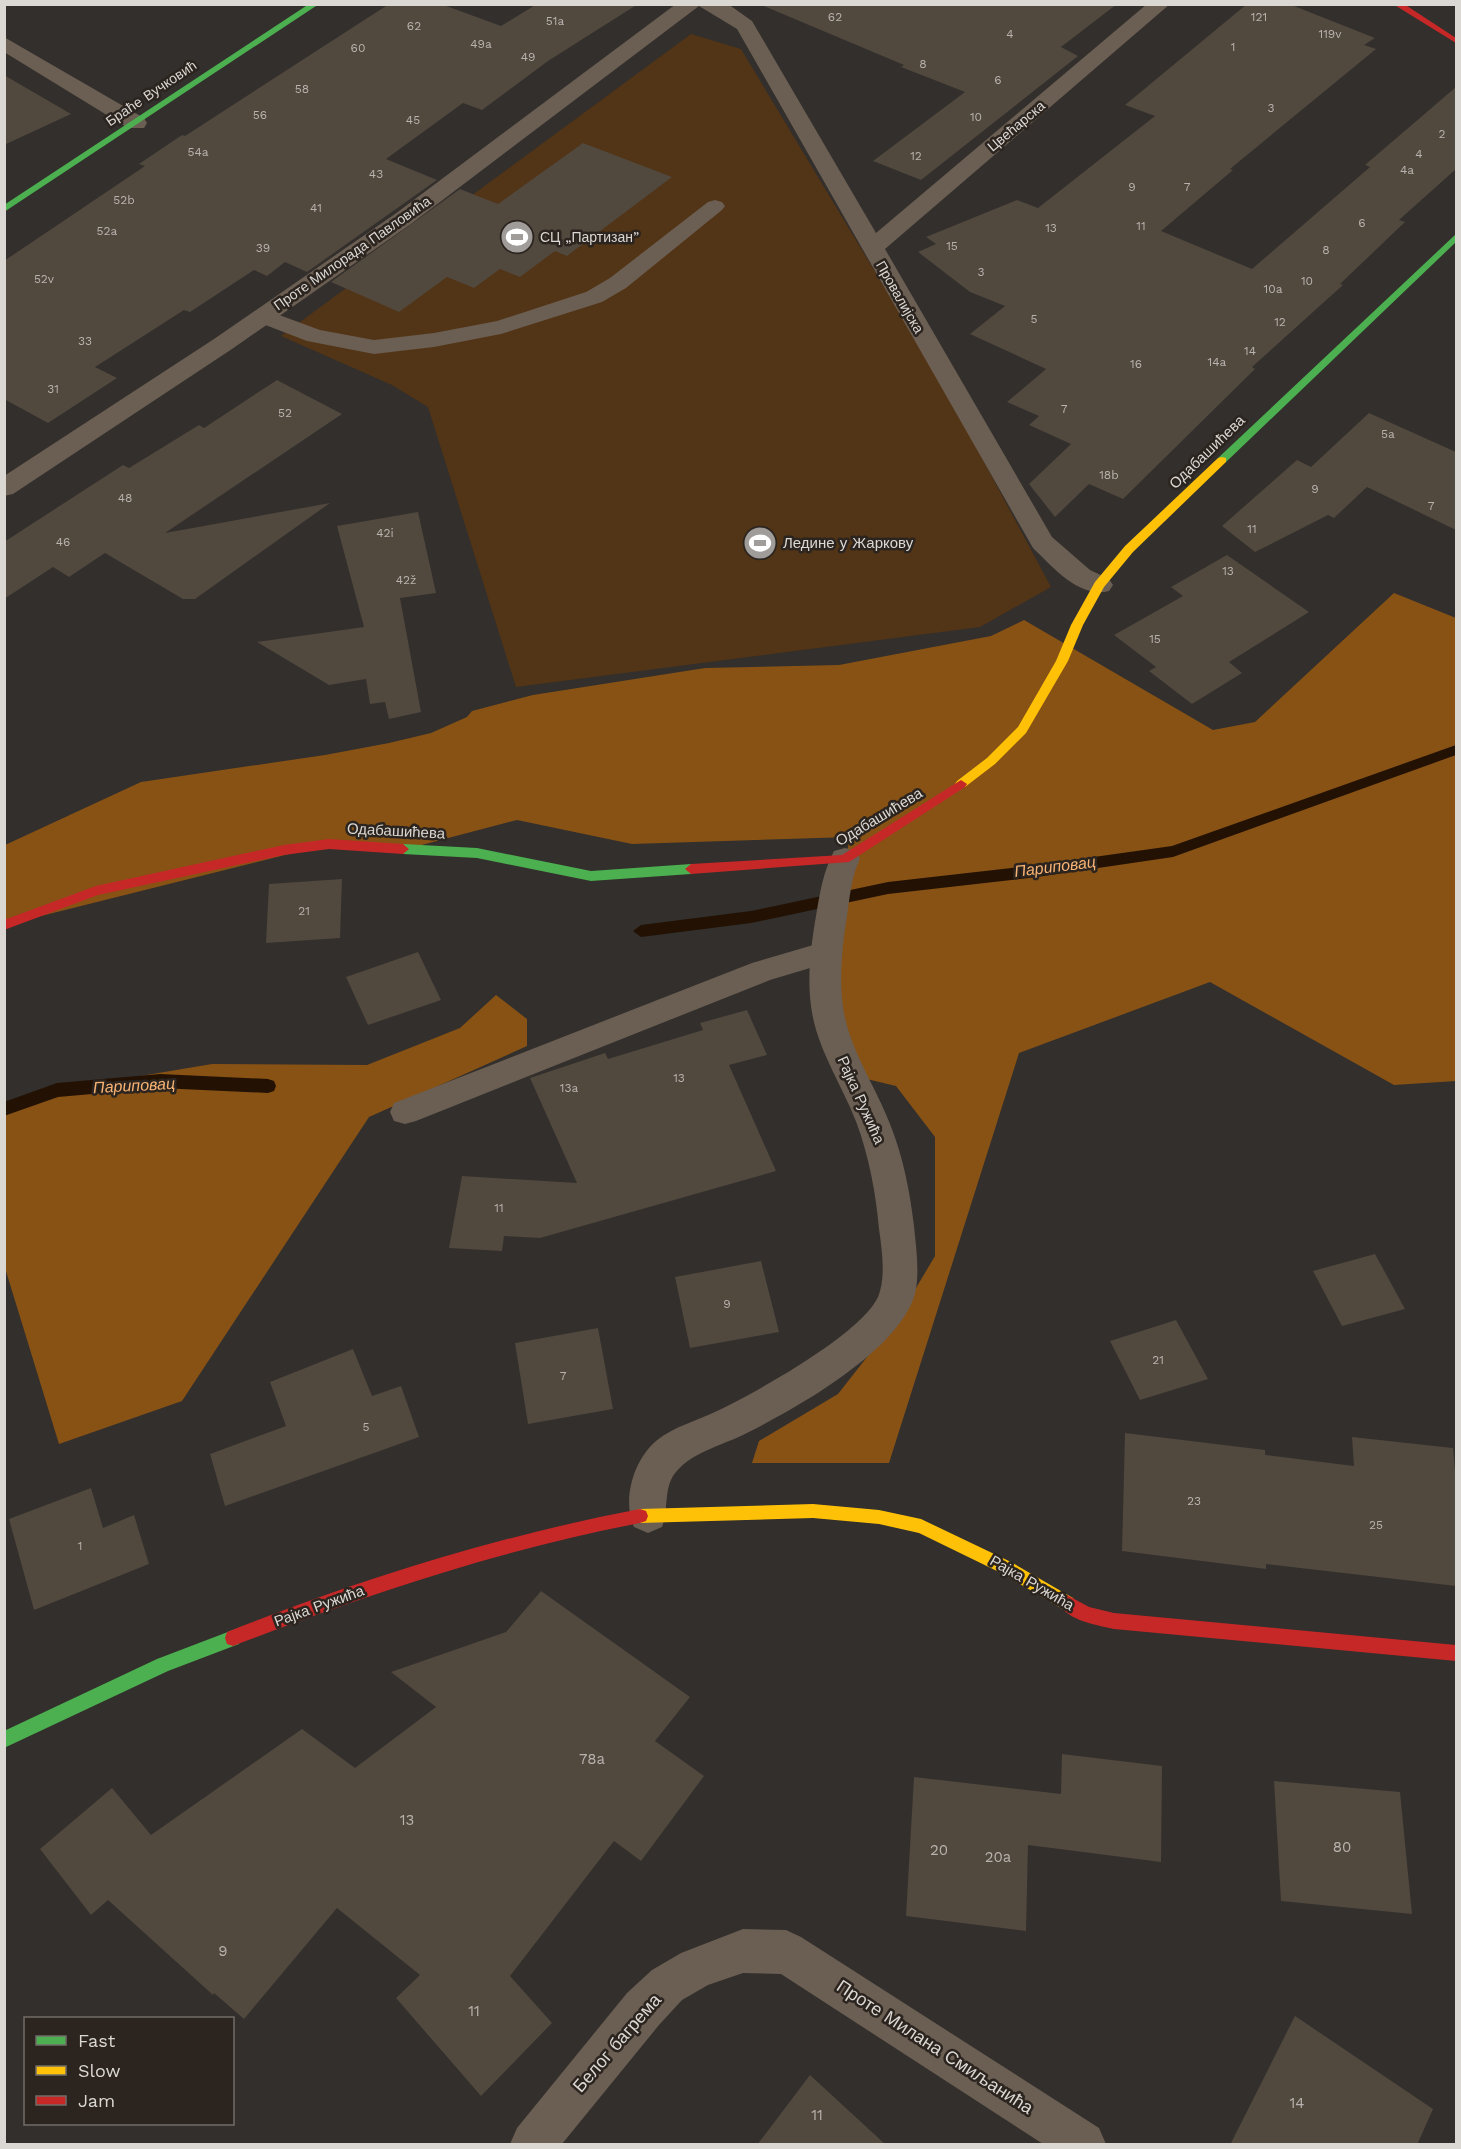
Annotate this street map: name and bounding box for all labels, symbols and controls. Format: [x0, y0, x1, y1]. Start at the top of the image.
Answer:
house number: 62 [828, 10, 842, 24]
house number: 121 [1251, 10, 1267, 24]
house number: 51a [546, 14, 564, 28]
house number: 62 [407, 19, 421, 33]
house number: 4 [1006, 27, 1014, 41]
house number: 119v [1318, 27, 1342, 41]
house number: 49a [470, 37, 492, 51]
house number: 1 [1231, 40, 1235, 54]
house number: 60 [351, 41, 365, 55]
house number: 49 [521, 50, 535, 64]
street label: Браће Вучковић [103, 57, 199, 129]
house number: 8 [919, 57, 927, 71]
house number: 6 [994, 73, 1002, 87]
house number: 58 [295, 82, 309, 96]
street label: Цвећарска [984, 97, 1048, 155]
house number: 3 [1268, 101, 1275, 115]
house number: 56 [253, 108, 267, 122]
house number: 10 [970, 110, 982, 124]
house number: 45 [406, 113, 420, 127]
house number: 2 [1439, 127, 1446, 141]
house number: 54a [187, 145, 209, 159]
house number: 4 [1415, 147, 1423, 161]
house number: 12 [910, 149, 922, 163]
house number: 4a [1400, 163, 1414, 177]
house number: 43 [369, 167, 383, 181]
house number: 9 [1128, 180, 1136, 194]
house number: 7 [1184, 180, 1191, 194]
street label: Проте Милорада Павловића [270, 192, 434, 313]
house number: 52b [113, 193, 135, 207]
house number: 41 [310, 201, 322, 215]
house number: 6 [1358, 216, 1366, 230]
sports icon: СЦ „Партизан” [499, 219, 535, 255]
house number: 11 [1136, 219, 1146, 233]
house number: 13 [1045, 221, 1057, 235]
house number: 52a [97, 224, 118, 238]
place label: СЦ „Партизан” [540, 229, 639, 245]
house number: 15 [946, 239, 958, 253]
house number: 39 [256, 241, 270, 255]
house number: 8 [1322, 243, 1330, 257]
street label: Провалијска [873, 258, 927, 336]
house number: 3 [978, 265, 985, 279]
house number: 52v [34, 272, 55, 286]
house number: 10 [1301, 274, 1313, 288]
house number: 10a [1264, 282, 1283, 296]
house number: 5 [1031, 312, 1038, 326]
house number: 12 [1274, 315, 1286, 329]
house number: 33 [78, 334, 92, 348]
house number: 14 [1244, 344, 1256, 358]
house number: 14a [1208, 355, 1227, 369]
house number: 16 [1130, 357, 1142, 371]
house number: 31 [47, 382, 59, 396]
house number: 7 [1061, 402, 1068, 416]
house number: 52 [278, 406, 292, 420]
street label: Одабашићева [1165, 411, 1249, 493]
house number: 5a [1381, 427, 1395, 441]
house number: 18b [1099, 468, 1119, 482]
house number: 9 [1311, 482, 1319, 496]
house number: 48 [118, 491, 132, 505]
house number: 7 [1428, 499, 1435, 513]
house number: 11 [1247, 522, 1257, 536]
sports icon: Ледине у Жаркову [742, 525, 778, 561]
house number: 42i [376, 526, 394, 540]
place label: Ледине у Жаркову [783, 534, 914, 552]
house number: 46 [56, 535, 70, 549]
house number: 13 [1222, 564, 1234, 578]
house number: 42ž [396, 573, 416, 587]
house number: 15 [1149, 632, 1161, 646]
street label: Одабашићева [832, 784, 926, 850]
street label: Одабашићева [346, 819, 446, 843]
water label: Париповац [1013, 852, 1097, 881]
house number: 21 [298, 904, 310, 918]
street label: Рајка Ружића [834, 1053, 889, 1147]
house number: 13 [673, 1071, 685, 1085]
water label: Париповац [93, 1074, 175, 1097]
house number: 13a [560, 1081, 578, 1095]
house number: 11 [494, 1201, 504, 1215]
house number: 9 [723, 1297, 731, 1311]
house number: 21 [1152, 1353, 1164, 1367]
house number: 7 [560, 1369, 567, 1383]
house number: 5 [363, 1420, 370, 1434]
house number: 23 [1187, 1494, 1201, 1508]
house number: 25 [1369, 1518, 1383, 1532]
house number: 1 [78, 1539, 82, 1553]
street label: Рајка Ружића [987, 1552, 1078, 1615]
street label: Рајка Ружића [272, 1581, 367, 1631]
house number: 78a [579, 1750, 605, 1768]
house number: 13 [400, 1811, 414, 1829]
house number: 80 [1333, 1838, 1351, 1856]
house number: 20 [930, 1841, 948, 1859]
house number: 20a [985, 1848, 1012, 1866]
house number: 9 [218, 1942, 228, 1960]
street label: Проте Милана Смиљанића [833, 1975, 1038, 2119]
street label: Белог багрема [568, 1988, 666, 2096]
house number: 11 [468, 2002, 480, 2020]
legend [24, 2017, 234, 2125]
text: Fast [78, 2030, 116, 2051]
text: Slow [78, 2060, 121, 2081]
text: Jam [78, 2090, 115, 2111]
house number: 14 [1289, 2094, 1305, 2112]
house number: 11 [811, 2106, 823, 2124]

